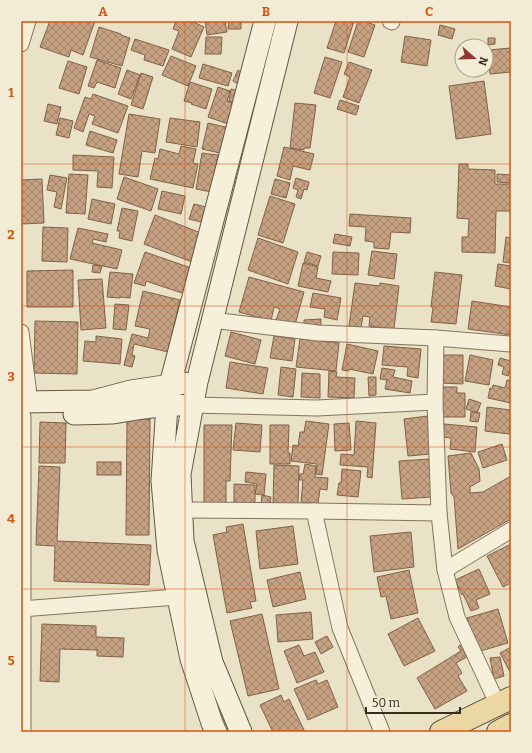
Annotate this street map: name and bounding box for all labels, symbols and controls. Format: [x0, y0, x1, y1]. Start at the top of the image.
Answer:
text: A [98, 4, 108, 19]
text: B [262, 4, 270, 19]
text: C [425, 4, 433, 19]
north arrow [454, 38, 494, 78]
text: N [475, 55, 490, 68]
text: 1 [8, 85, 14, 100]
text: 2 [7, 227, 15, 242]
text: 3 [7, 369, 15, 384]
text: 4 [7, 511, 15, 526]
text: 5 [7, 653, 15, 668]
scale bar [366, 689, 460, 715]
text: 50 m [372, 696, 401, 710]

